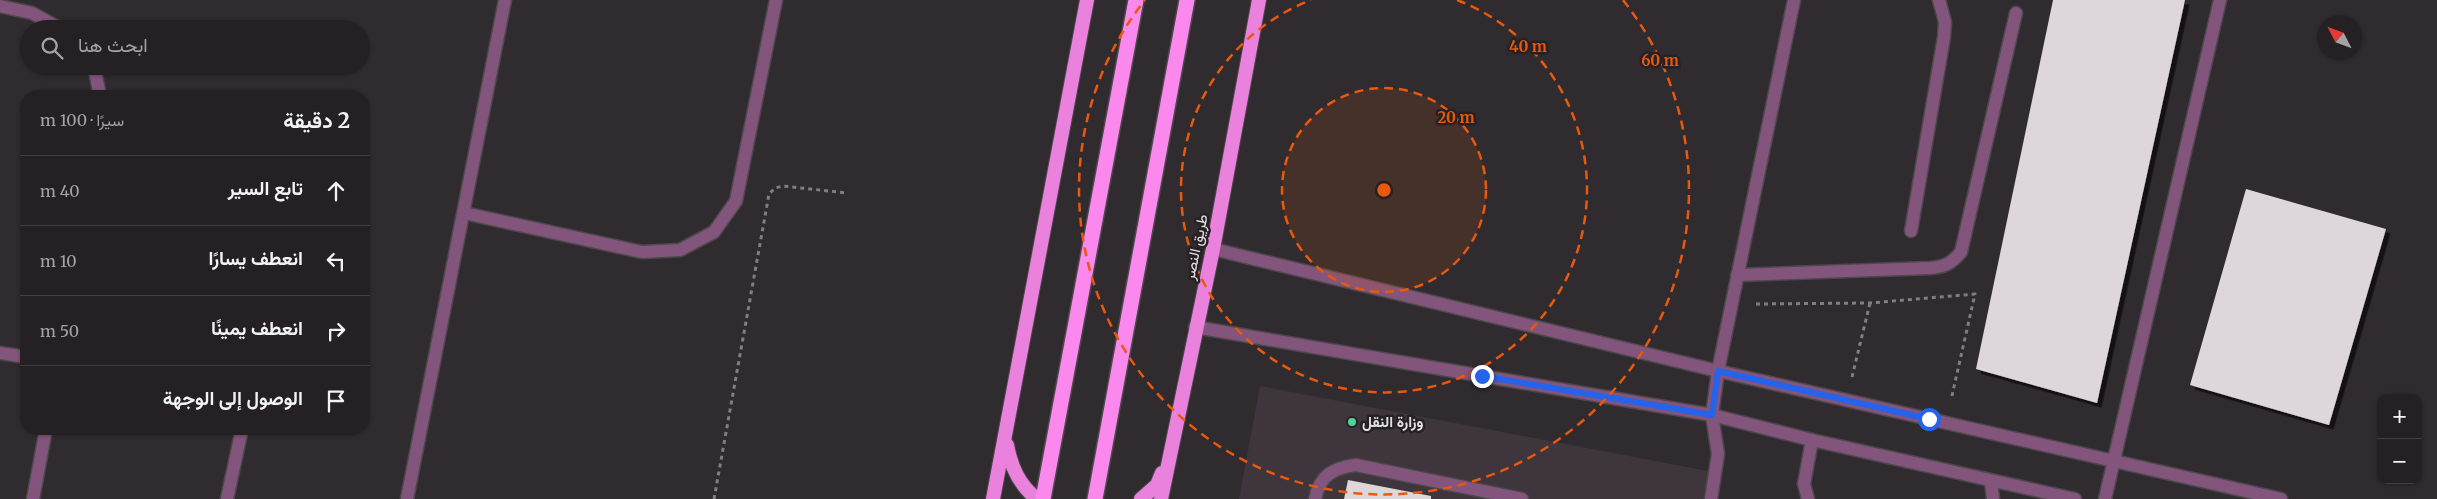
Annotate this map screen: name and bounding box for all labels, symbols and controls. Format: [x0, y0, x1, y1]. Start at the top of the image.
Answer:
north arrow [2317, 15, 2362, 60]
search box [20, 20, 370, 75]
text: ابحث هنا [78, 33, 148, 57]
icon: search [38, 34, 66, 62]
text: 40 m [1509, 37, 1547, 56]
text: 60 m [1641, 51, 1679, 70]
text: 2 دقيقة [283, 107, 350, 134]
text: 20 m [1437, 108, 1475, 127]
text: سيرًا · 100 m [40, 110, 124, 130]
text: تابع السير [228, 176, 303, 200]
icon: ahead [322, 177, 350, 205]
text: 40 m [40, 181, 80, 201]
centre of rings [1375, 181, 1393, 199]
street label: طريق النصر [1179, 212, 1213, 283]
text: انعطف يسارًا [209, 246, 303, 270]
icon: left [322, 247, 350, 275]
text: 10 m [40, 251, 77, 271]
text: انعطف يمينًا [211, 316, 303, 340]
icon: right [322, 317, 350, 345]
text: 50 m [40, 321, 79, 341]
route end [1471, 365, 1494, 388]
text: الوصول إلى الوجهة [163, 386, 303, 410]
icon: arrive [322, 387, 350, 415]
map controls [2377, 394, 2422, 484]
button: + [2377, 394, 2422, 439]
route start [1918, 408, 1941, 431]
place label: وزارة النقل [1362, 412, 1424, 431]
marker: وزارة النقل [1346, 416, 1358, 428]
button: − [2377, 439, 2422, 484]

